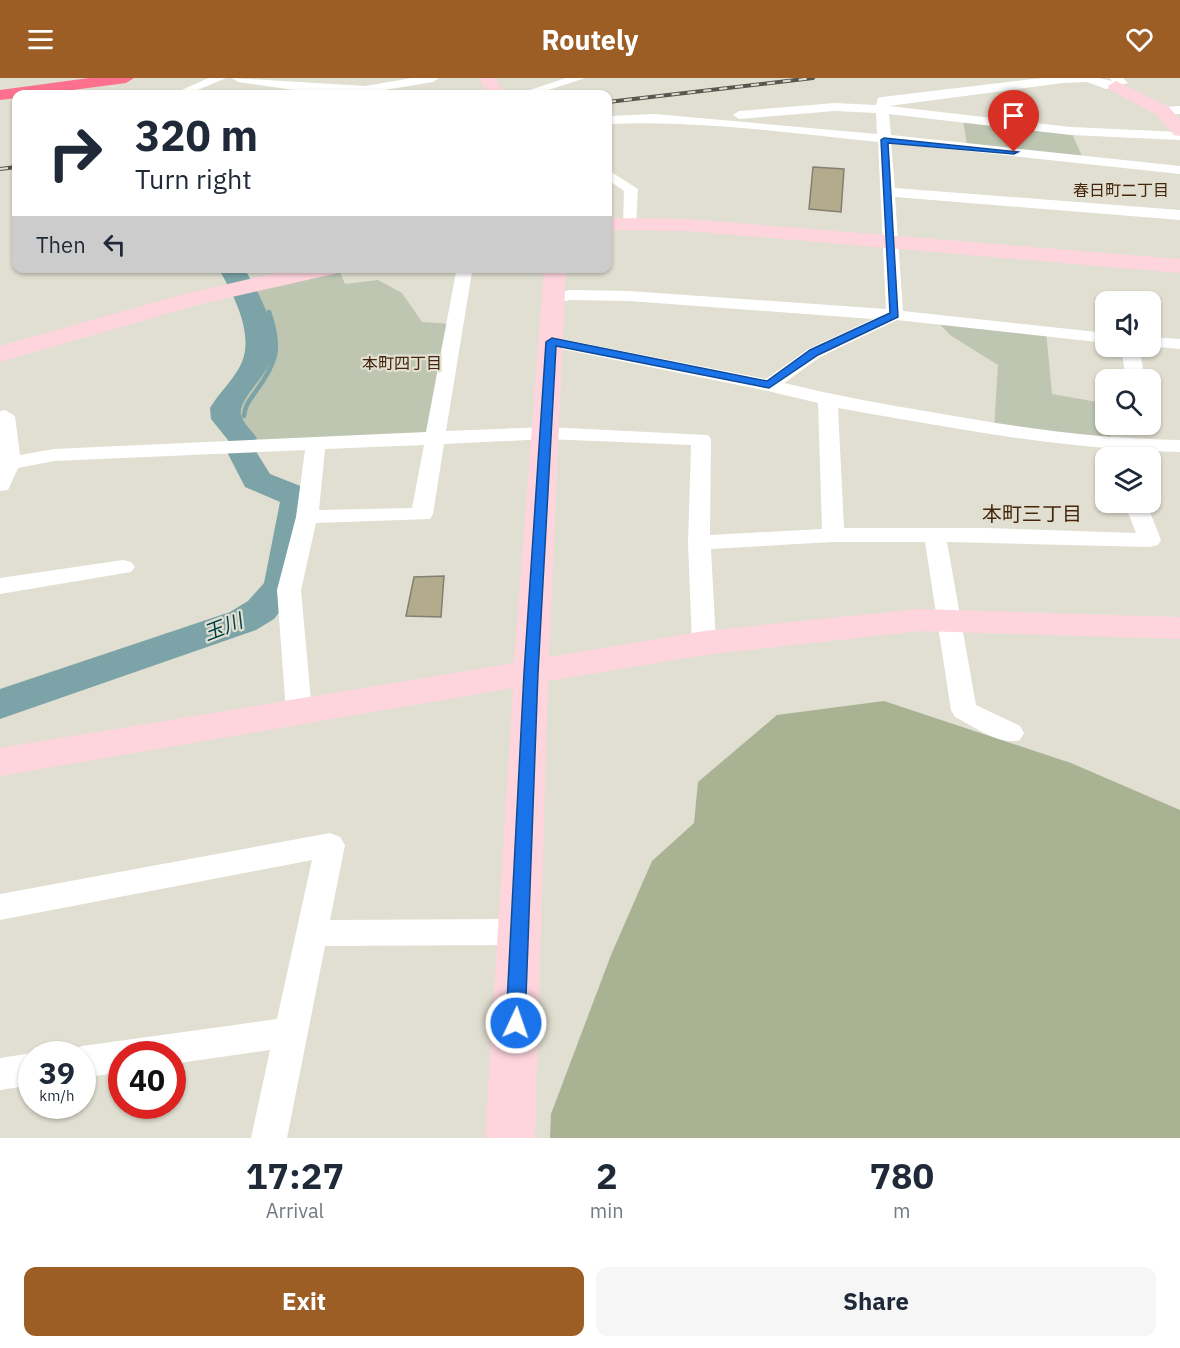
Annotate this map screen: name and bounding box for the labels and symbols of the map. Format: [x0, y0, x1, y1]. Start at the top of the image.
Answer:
pin [988, 90, 1039, 152]
district label: 春日町二丁目 [1073, 180, 1169, 200]
district label: 本町四丁目 [362, 353, 442, 373]
district label: 本町三丁目 [982, 500, 1082, 527]
water label: 玉川 [199, 606, 248, 646]
position arrow [484, 991, 548, 1055]
speed limit sign: 40 [108, 1041, 186, 1119]

